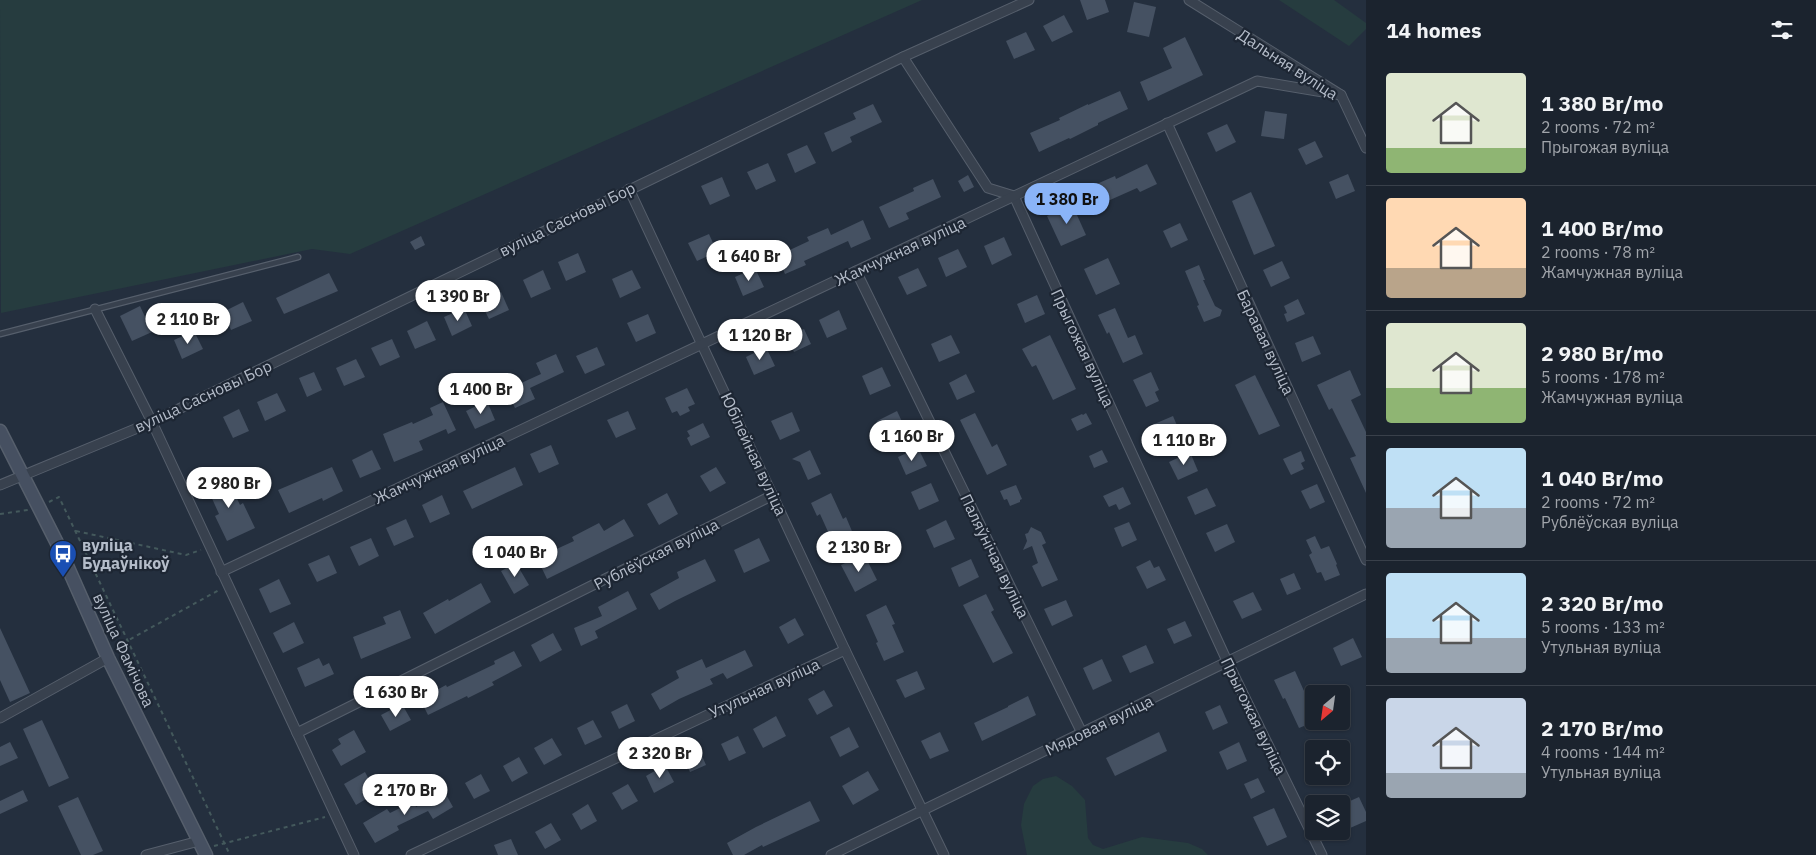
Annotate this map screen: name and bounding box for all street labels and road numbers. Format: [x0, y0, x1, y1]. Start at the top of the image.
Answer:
street label: Дальняя вуліца [1234, 24, 1342, 104]
street label: вуліца Сасновы Бор [496, 177, 638, 261]
street label: Жамчужная вуліца [831, 212, 969, 290]
street label: Прыгожая вуліца [1047, 286, 1119, 411]
street label: Баравая вуліца [1233, 286, 1299, 398]
street label: вуліца Сасновы Бор [131, 355, 275, 437]
street label: Юбілейная вуліца [717, 389, 791, 519]
street label: Жамчужная вуліца [370, 430, 508, 508]
street label: Паляўнічая вуліца [956, 491, 1034, 622]
street label: Рублёўская вуліца [590, 514, 722, 594]
street label: вуліца Фамічова [89, 590, 159, 711]
street label: Утульная вуліца [705, 653, 823, 722]
street label: Прыгожая вуліца [1217, 654, 1291, 778]
street label: Мядовая вуліца [1042, 690, 1157, 760]

